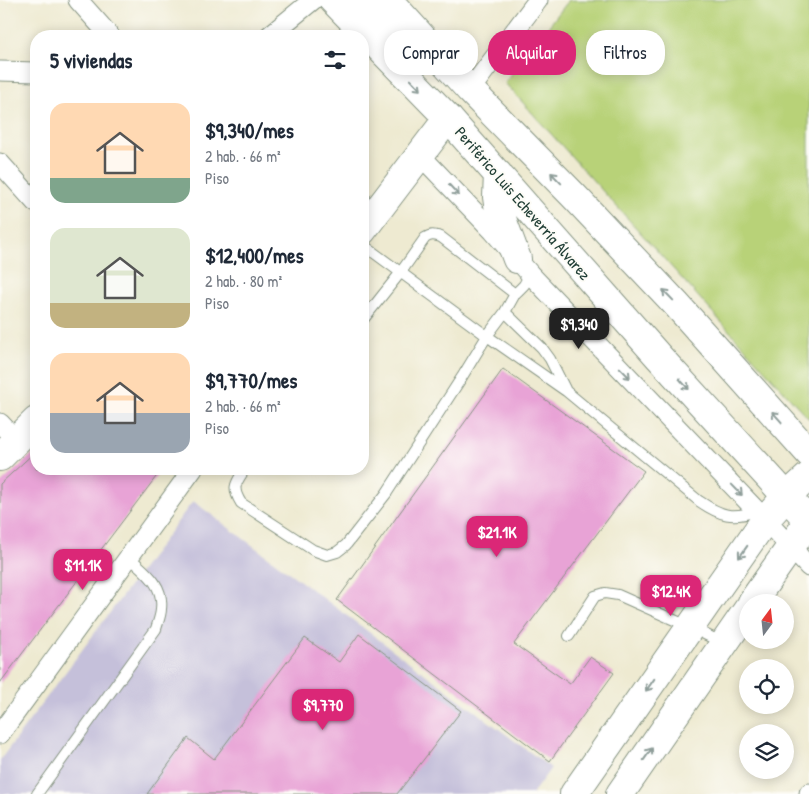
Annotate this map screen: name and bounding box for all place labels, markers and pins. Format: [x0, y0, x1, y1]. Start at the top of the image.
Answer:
pin: $9,340 [538, 308, 620, 350]
pin: $21.1K [456, 516, 538, 558]
pin: $11.1K [42, 548, 124, 591]
pin: $12.4K [630, 574, 712, 617]
pin: $9,770 [282, 688, 364, 731]

